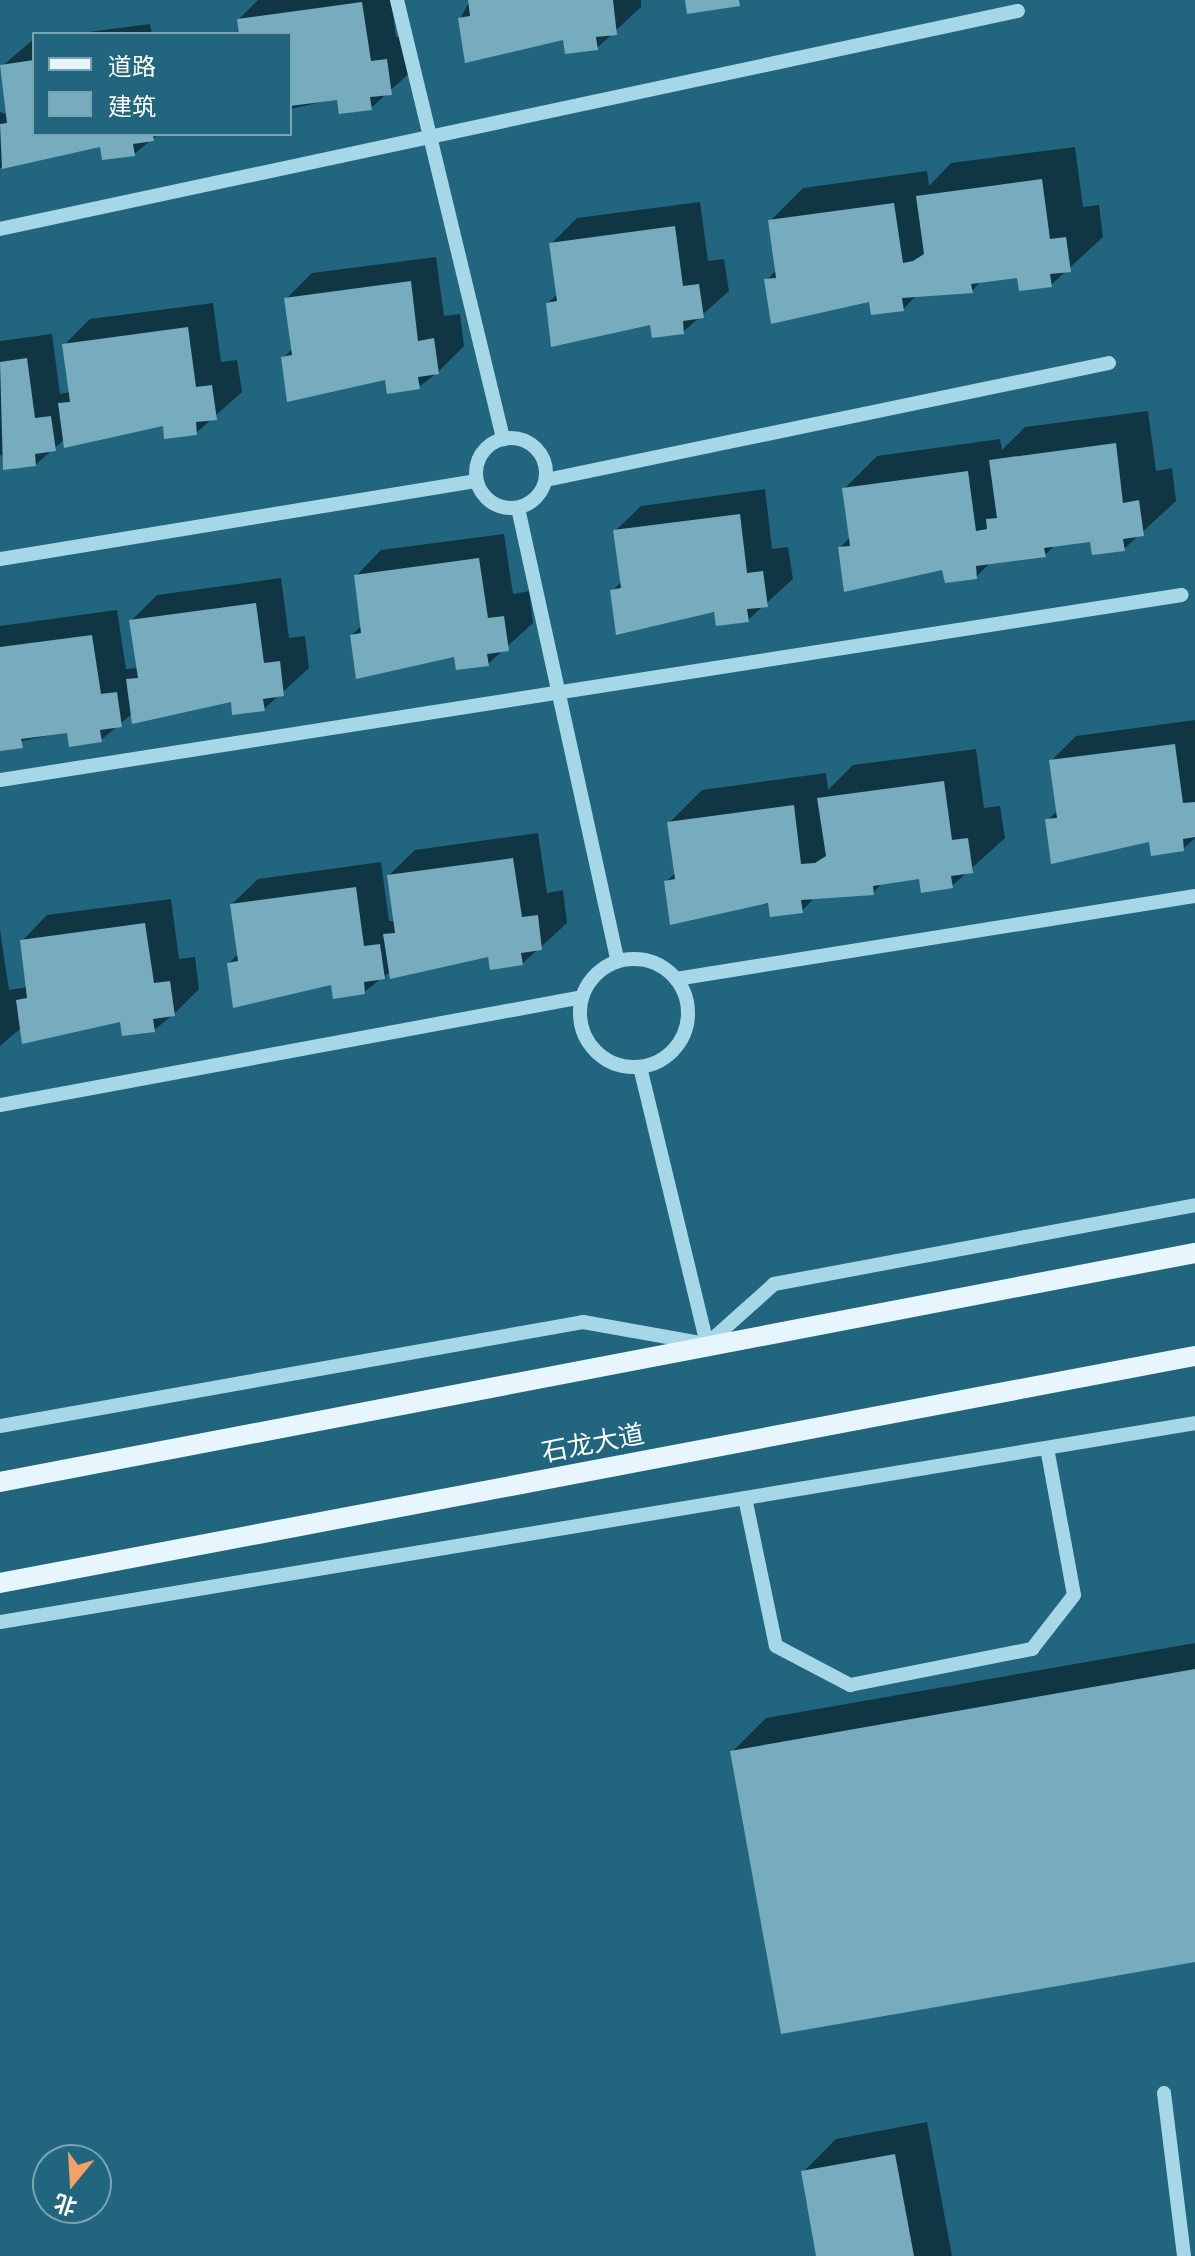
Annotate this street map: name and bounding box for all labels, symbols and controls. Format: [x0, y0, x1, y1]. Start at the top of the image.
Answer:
legend [32, 32, 292, 136]
text: 道路 [108, 52, 156, 81]
text: 建筑 [108, 92, 156, 121]
street label: 石龙大道 [539, 1419, 647, 1469]
north arrow [32, 2144, 112, 2224]
text: 北 [51, 2189, 80, 2221]

